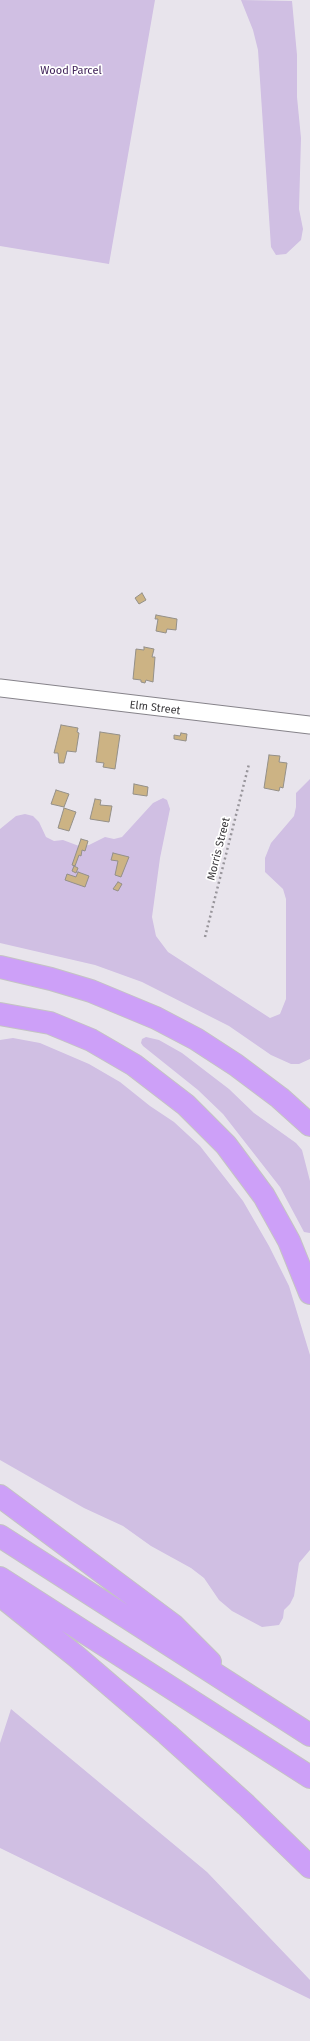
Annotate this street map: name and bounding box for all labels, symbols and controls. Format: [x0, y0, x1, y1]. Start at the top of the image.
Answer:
park label: Wood Parcel [40, 64, 102, 78]
street label: Elm Street [129, 698, 181, 718]
street label: Morris Street [205, 816, 233, 882]

